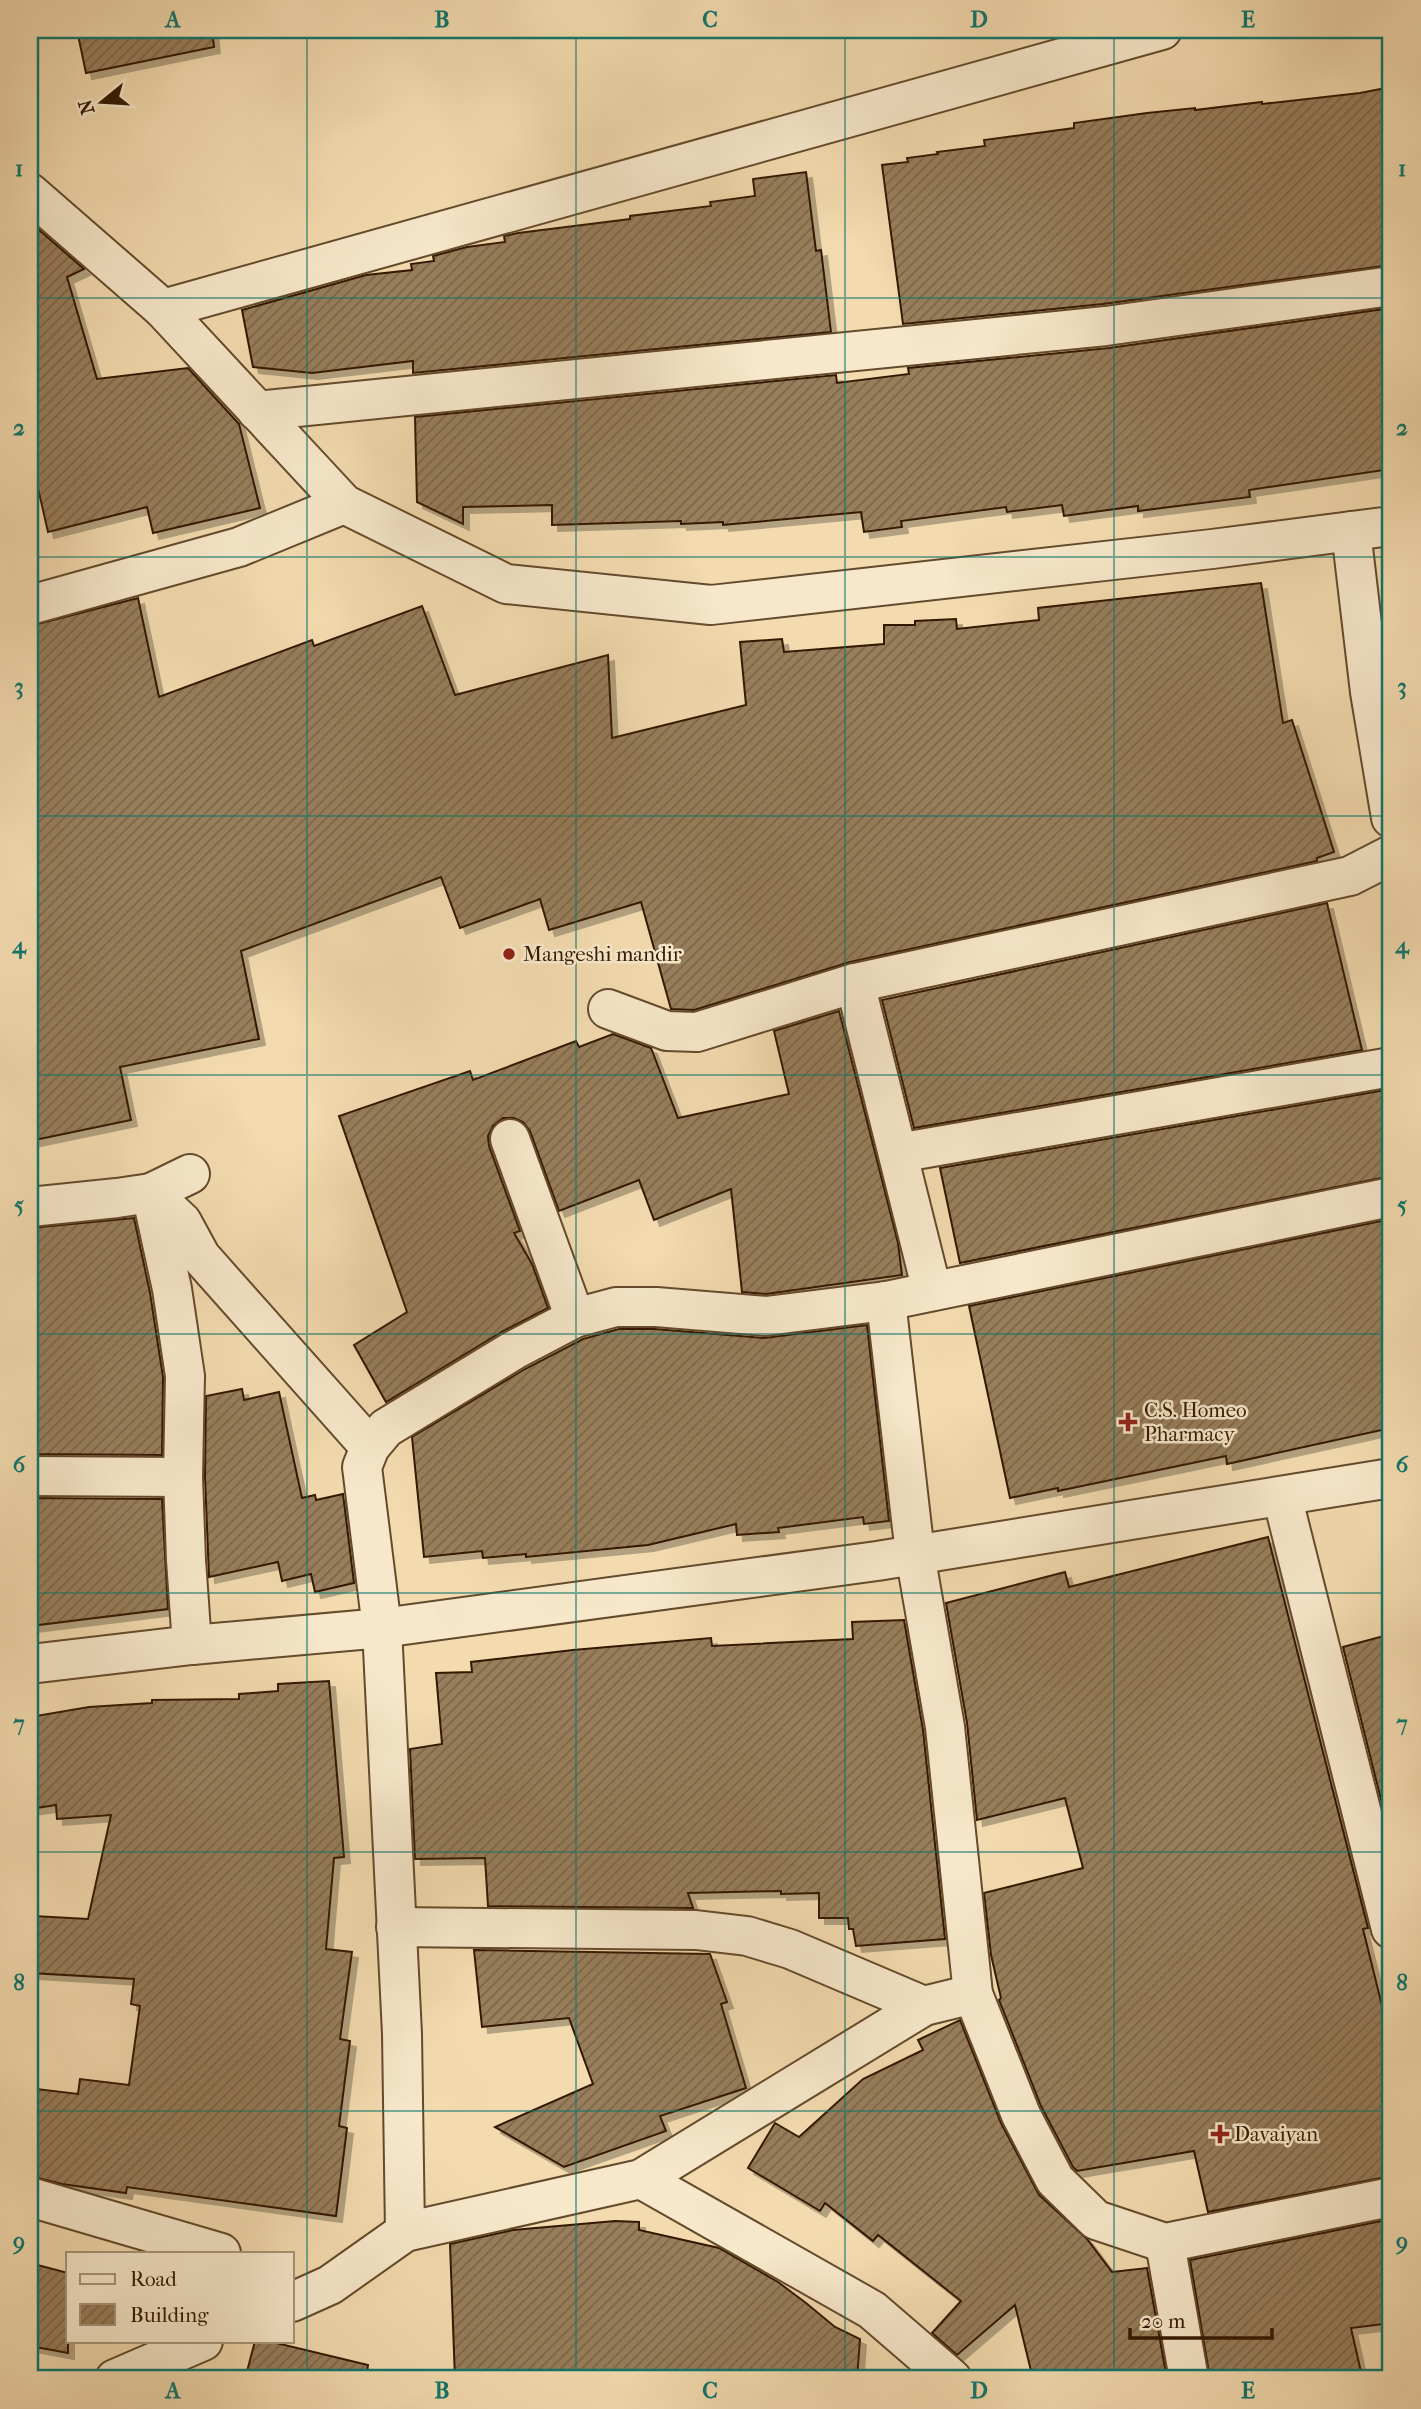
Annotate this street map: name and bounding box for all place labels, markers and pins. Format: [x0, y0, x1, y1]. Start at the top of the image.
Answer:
place label: Mangeshi mandir [523, 942, 682, 966]
marker: Mangeshi mandir [501, 946, 517, 962]
place label: C.S. Homeo Pharmacy [1144, 1398, 1247, 1446]
marker: C.S. Homeo Pharmacy [1118, 1412, 1138, 1432]
place label: Davaiyan [1234, 2122, 1318, 2146]
marker: Davaiyan [1212, 2126, 1228, 2142]

